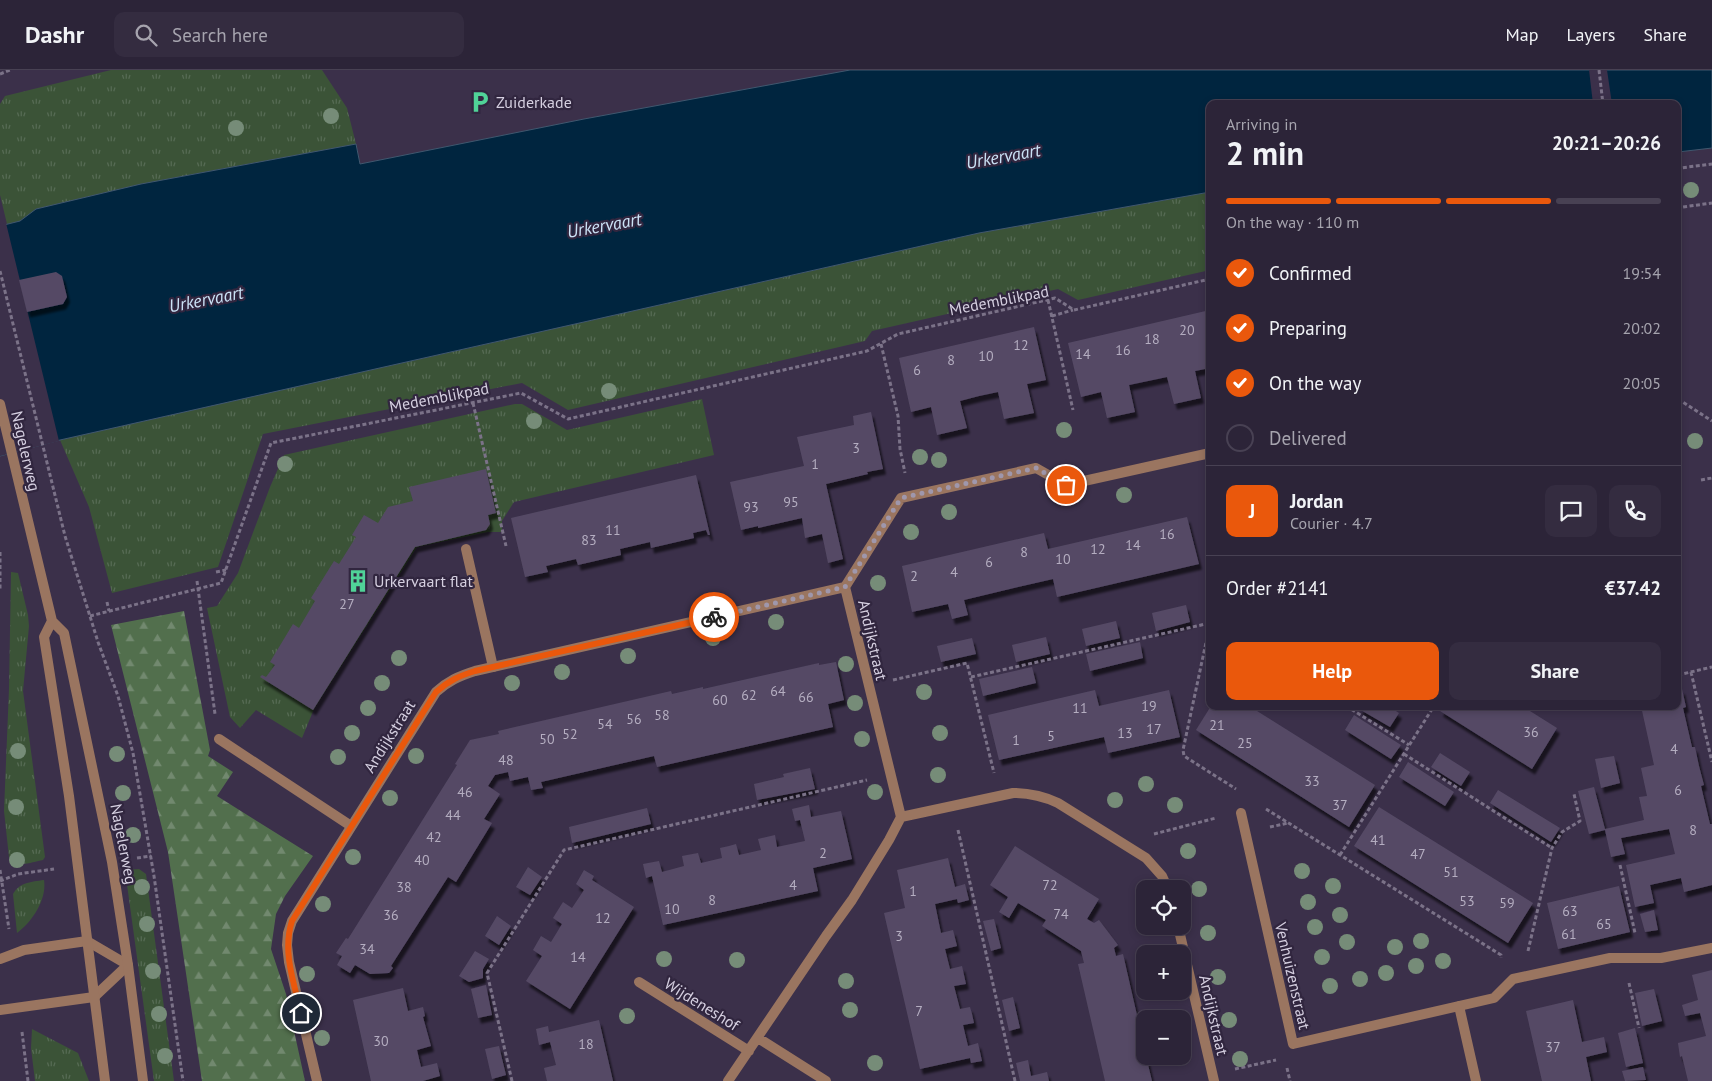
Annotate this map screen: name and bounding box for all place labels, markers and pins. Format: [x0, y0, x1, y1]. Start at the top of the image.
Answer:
parking icon: Zuiderkade [467, 89, 493, 115]
place label: Zuiderkade [496, 92, 572, 112]
pin [1045, 464, 1087, 506]
building icon: Urkervaart flat [345, 568, 371, 594]
place label: Urkervaart flat [374, 571, 473, 591]
pin [280, 992, 322, 1034]

